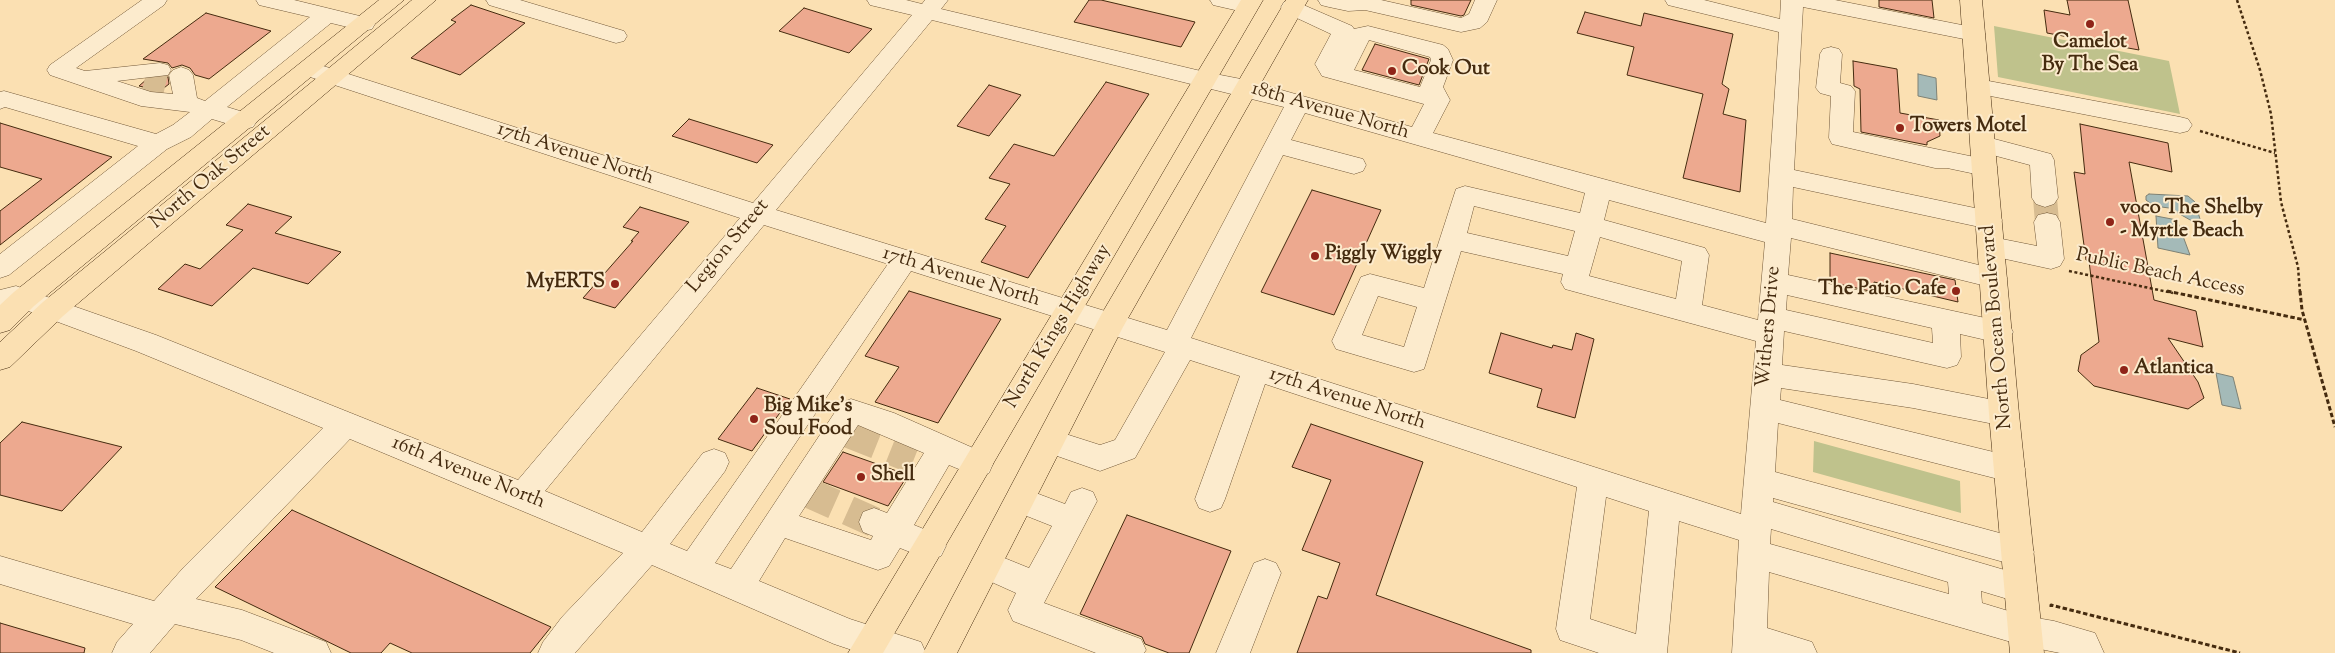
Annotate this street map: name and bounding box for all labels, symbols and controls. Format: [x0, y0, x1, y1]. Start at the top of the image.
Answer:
marker: Camelot By The Sea [2084, 18, 2096, 30]
place label: Camelot By The Sea [2042, 32, 2138, 79]
place label: Cook Out [1402, 59, 1490, 83]
marker: Cook Out [1386, 65, 1398, 77]
street label: 18th Avenue North [1248, 78, 1412, 146]
place label: Towers Motel [1910, 116, 2027, 140]
street label: 17th Avenue North [494, 118, 656, 192]
street label: North Oak Street [146, 121, 276, 235]
marker: Towers Motel [1894, 122, 1906, 134]
street label: Legion Street [683, 195, 775, 299]
place label: voco The Shelby - Myrtle Beach [2120, 198, 2263, 245]
marker: voco The Shelby - Myrtle Beach [2104, 216, 2116, 228]
street label: North Ocean Boulevard [1977, 224, 2019, 430]
street label: North Kings Highway [1001, 241, 1117, 413]
street label: 17th Avenue North [879, 243, 1043, 313]
place label: Piggly Wiggly [1325, 244, 1442, 268]
street label: Public Beach Access [2073, 244, 2247, 304]
marker: Piggly Wiggly [1309, 250, 1321, 262]
street label: Withers Drive [1753, 265, 1787, 389]
place label: MyERTS [526, 272, 605, 296]
marker: MyERTS [609, 278, 621, 290]
place label: The Patio Cafe [1818, 279, 1946, 303]
marker: The Patio Cafe [1950, 285, 1962, 297]
place label: Atlantica [2134, 358, 2214, 382]
street label: 17th Avenue North [1266, 363, 1428, 437]
marker: Atlantica [2118, 364, 2130, 376]
place label: Big Mike’s Soul Food [764, 396, 852, 443]
marker: Big Mike’s Soul Food [748, 413, 760, 425]
street label: 16th Avenue North [388, 432, 548, 516]
place label: Shell [871, 465, 915, 489]
marker: Shell [855, 471, 867, 483]

